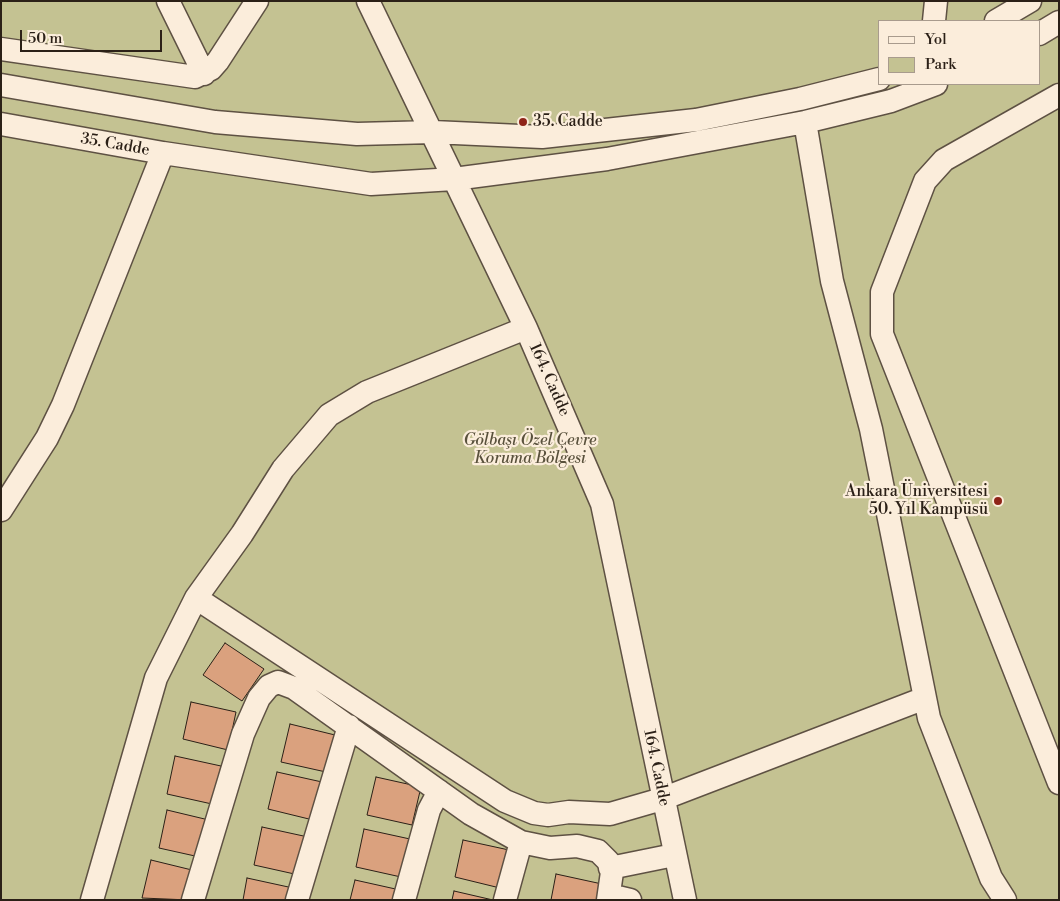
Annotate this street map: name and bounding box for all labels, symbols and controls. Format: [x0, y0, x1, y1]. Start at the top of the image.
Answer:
scale bar [22, 20, 165, 52]
legend [878, 20, 1040, 85]
text: 50 m [28, 29, 62, 48]
text: Yol [925, 30, 947, 49]
text: Park [925, 55, 956, 74]
place label: 35. Cadde [533, 112, 603, 132]
marker: 35. Cadde [517, 116, 529, 128]
street label: 35. Cadde [79, 129, 151, 161]
street label: 164. Cadde [524, 340, 574, 420]
park label: Gölbaşı Özel Çevre Koruma Bölgesi [463, 431, 597, 469]
place label: Ankara Üniversitesi 50. Yıl Kampüsü [845, 482, 988, 520]
marker: Ankara Üniversitesi 50. Yıl Kampüsü [992, 495, 1004, 507]
street label: 164. Cadde [638, 728, 674, 808]

